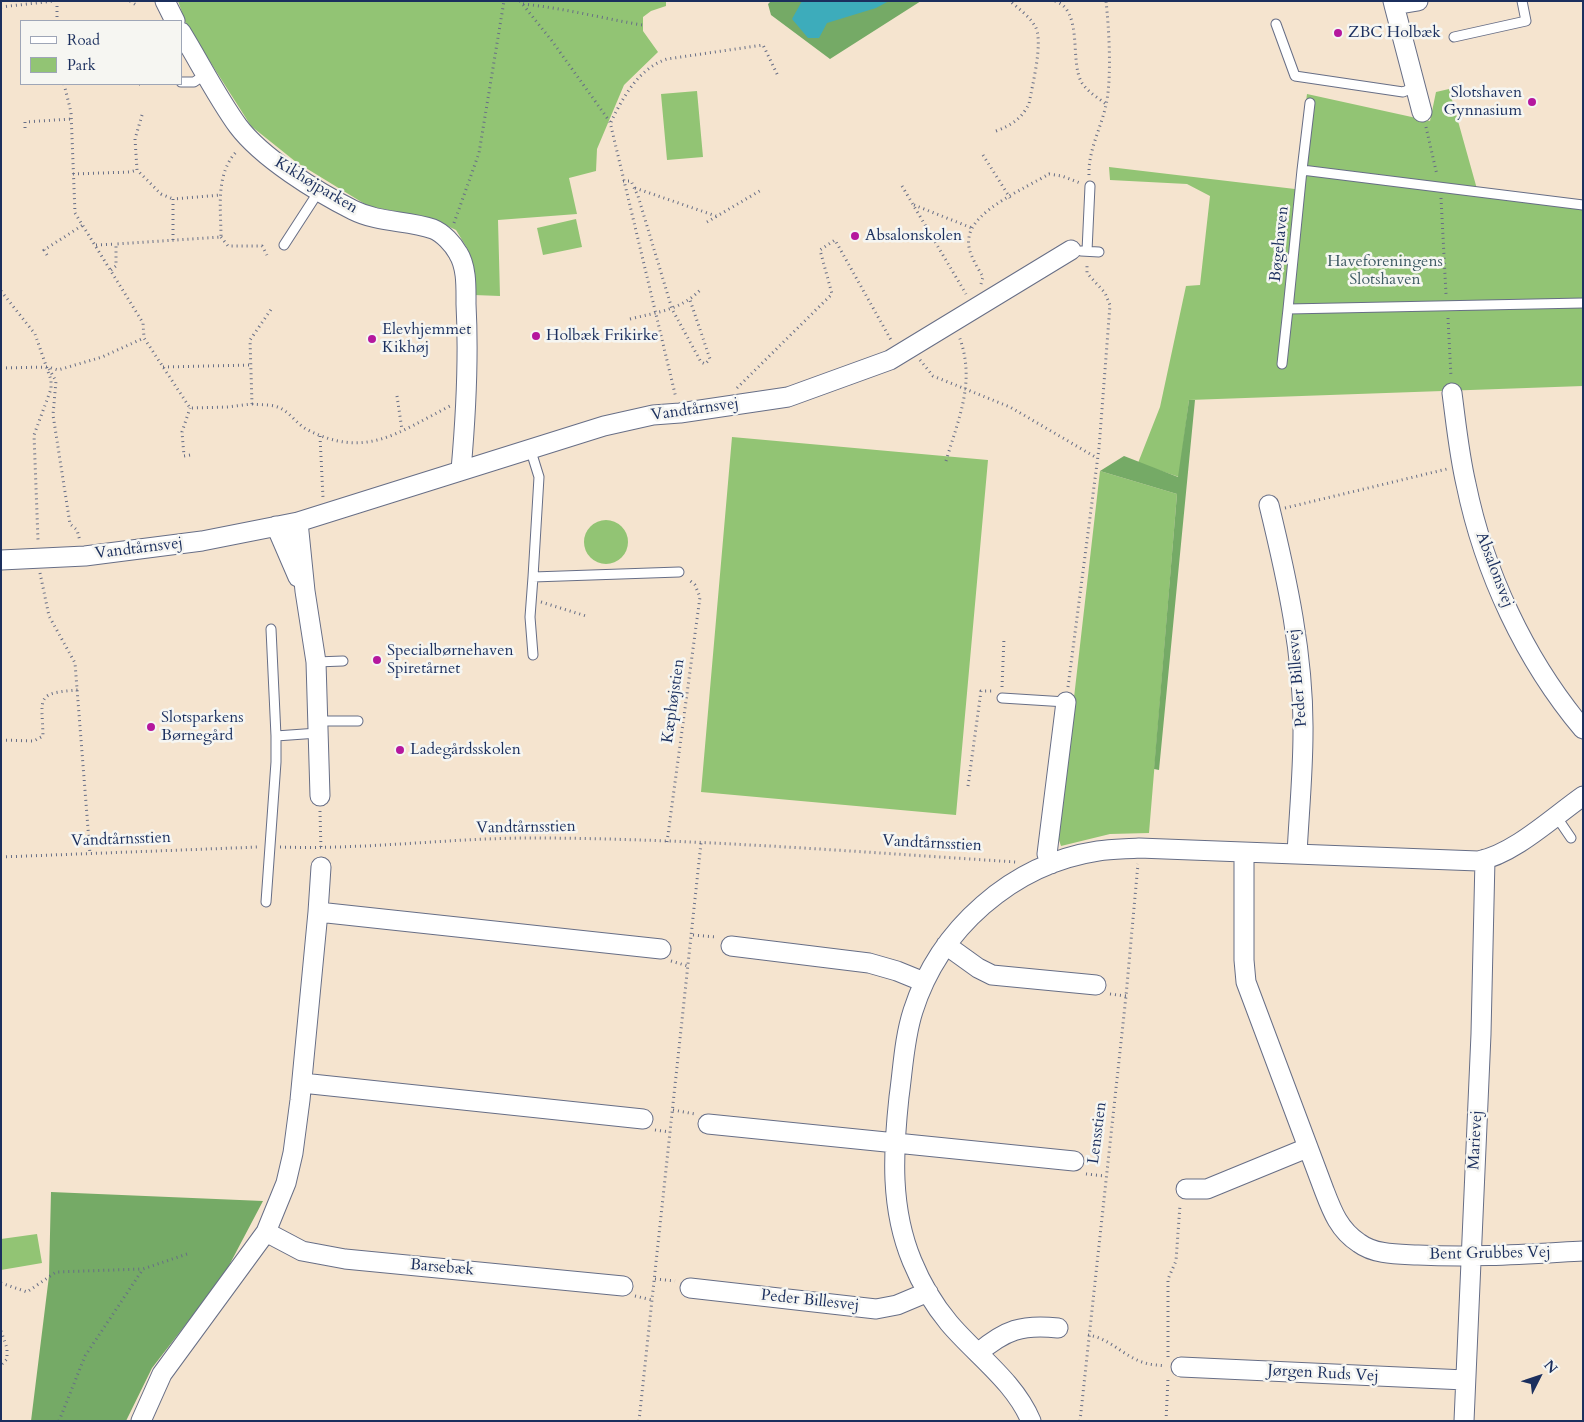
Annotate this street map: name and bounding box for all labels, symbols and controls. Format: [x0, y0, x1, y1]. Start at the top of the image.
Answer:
legend [20, 20, 182, 85]
place label: ZBC Holbæk [1348, 23, 1441, 43]
marker: ZBC Holbæk [1332, 27, 1344, 39]
text: Road [67, 30, 100, 50]
text: Park [67, 55, 96, 75]
place label: Slotshaven Gynnasium [1444, 83, 1522, 121]
marker: Slotshaven Gynnasium [1526, 96, 1538, 108]
street label: Kikhøjparken [271, 154, 361, 218]
street label: Bøgehaven [1266, 205, 1294, 283]
place label: Absalonskolen [865, 226, 962, 246]
marker: Absalonskolen [849, 230, 861, 242]
park label: Haveforeningens Slotshaven [1327, 252, 1443, 290]
place label: Elevhjemmet Kikhøj [382, 320, 471, 358]
place label: Holbæk Frikirke [546, 326, 658, 346]
marker: Holbæk Frikirke [530, 330, 542, 342]
marker: Elevhjemmet Kikhøj [366, 333, 378, 345]
street label: Vandtårnsvej [650, 394, 740, 426]
street label: Absalonsvej [1471, 530, 1517, 610]
street label: Vandtårnsvej [94, 534, 184, 564]
street label: Peder Billesvej [1284, 628, 1312, 728]
place label: Specialbørnehaven Spiretårnet [387, 641, 514, 679]
marker: Specialbørnehaven Spiretårnet [371, 654, 383, 666]
street label: Kæphøjstien [659, 658, 689, 744]
place label: Slotsparkens Børnegård [161, 708, 244, 746]
marker: Slotsparkens Børnegård [145, 721, 157, 733]
place label: Ladegårdsskolen [410, 740, 521, 760]
marker: Ladegårdsskolen [394, 744, 406, 756]
street label: Vandtårnsstien [476, 818, 576, 838]
street label: Vandtårnsstien [71, 829, 171, 851]
street label: Vandtårnsstien [882, 832, 982, 856]
street label: Lensstien [1085, 1101, 1111, 1165]
street label: Marievej [1465, 1110, 1487, 1170]
street label: Bent Grubbes Vej [1429, 1243, 1551, 1265]
street label: Barsebæk [409, 1256, 475, 1280]
street label: Peder Billesvej [760, 1286, 860, 1316]
north arrow [1514, 1352, 1564, 1402]
text: N [1540, 1356, 1562, 1378]
street label: Jørgen Ruds Vej [1267, 1361, 1379, 1387]

